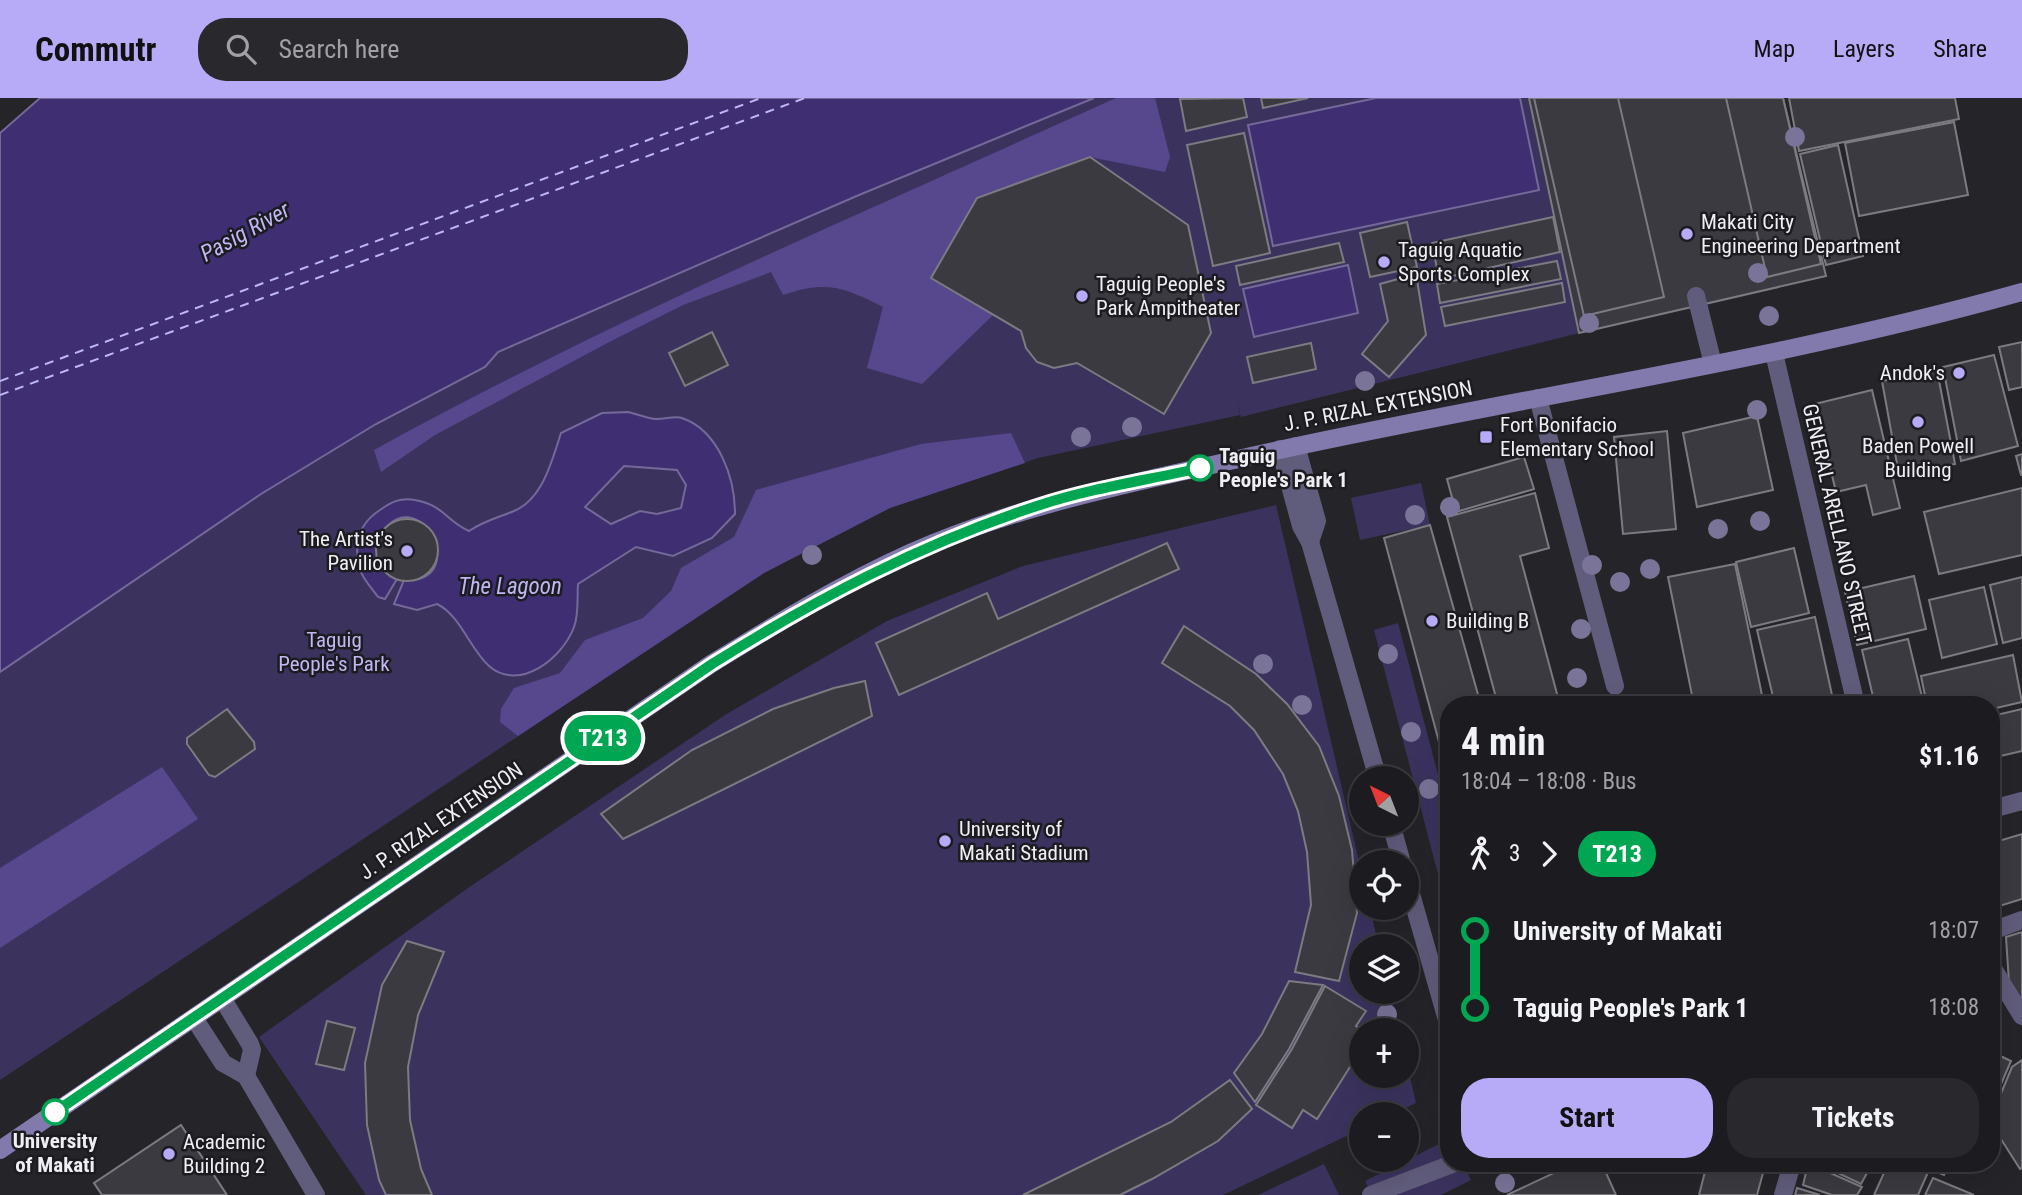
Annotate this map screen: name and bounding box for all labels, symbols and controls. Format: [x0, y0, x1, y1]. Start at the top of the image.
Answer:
search box [198, 18, 688, 81]
text: Commutr [35, 30, 156, 69]
icon: search [222, 30, 260, 68]
text: Search here [278, 34, 399, 64]
text: Map [1754, 35, 1795, 63]
text: Layers [1833, 35, 1895, 63]
text: Share [1933, 35, 1987, 63]
water label: Pasig River [196, 196, 295, 268]
place label: Makati City Engineering Department [1701, 210, 1901, 258]
marker: Makati City Engineering Department [1679, 226, 1695, 242]
place label: Taguig Aquatic Sports Complex [1398, 238, 1530, 286]
marker: Taguig Aquatic Sports Complex [1376, 254, 1392, 270]
place label: Taguig People's Park Ampitheater [1096, 272, 1240, 320]
marker: Taguig People's Park Ampitheater [1074, 288, 1090, 304]
place label: Andok's [1880, 361, 1945, 385]
marker: Andok's [1951, 365, 1967, 381]
street label: J. P. RIZAL EXTENSION [1282, 376, 1474, 436]
street label: GENERAL ARELLANO STREET [1798, 402, 1876, 647]
place label: Fort Bonifacio Elementary School [1500, 413, 1654, 461]
marker: Baden Powell Building [1910, 414, 1926, 430]
marker: Fort Bonifacio Elementary School [1478, 429, 1494, 445]
place label: Baden Powell Building [1862, 434, 1974, 482]
place label: Taguig People's Park 1 [1219, 444, 1348, 492]
marker: Taguig People's Park 1 [1187, 455, 1213, 481]
place label: The Artist's Pavilion [299, 527, 393, 575]
marker: The Artist's Pavilion [399, 543, 415, 559]
water label: The Lagoon [458, 573, 562, 600]
place label: Building B [1446, 609, 1529, 633]
marker: Building B [1424, 613, 1440, 629]
park label: Taguig People's Park [278, 628, 390, 676]
line badge: T213 [554, 715, 652, 761]
text: 4 min [1461, 720, 1545, 764]
text: T213 [578, 724, 628, 752]
text: $1.16 [1919, 741, 1979, 771]
street label: J. P. RIZAL EXTENSION [355, 757, 527, 885]
north arrow [1349, 766, 1419, 836]
map controls [1349, 766, 1419, 1172]
text: 18:04 – 18:08 · Bus [1461, 768, 1637, 795]
place label: University of Makati Stadium [959, 817, 1089, 865]
marker: University of Makati Stadium [937, 833, 953, 849]
icon: walk [1461, 835, 1499, 873]
icon: forward [1530, 835, 1568, 873]
text: 3 [1509, 840, 1520, 867]
text: T213 [1592, 840, 1642, 868]
button: locate [1349, 850, 1419, 920]
text: University of Makati [1513, 916, 1722, 946]
text: 18:07 [1928, 917, 1979, 944]
button: layers [1349, 934, 1419, 1004]
text: Taguig People's Park 1 [1513, 993, 1748, 1023]
text: 18:08 [1928, 994, 1979, 1021]
button: + [1349, 1018, 1419, 1088]
button: Start [1461, 1078, 1713, 1158]
button: Tickets [1727, 1078, 1979, 1158]
marker: University of Makati [42, 1099, 68, 1125]
button: − [1349, 1102, 1419, 1172]
place label: University of Makati [13, 1129, 98, 1177]
place label: Academic Building 2 [183, 1130, 265, 1178]
marker: Academic Building 2 [161, 1146, 177, 1162]

